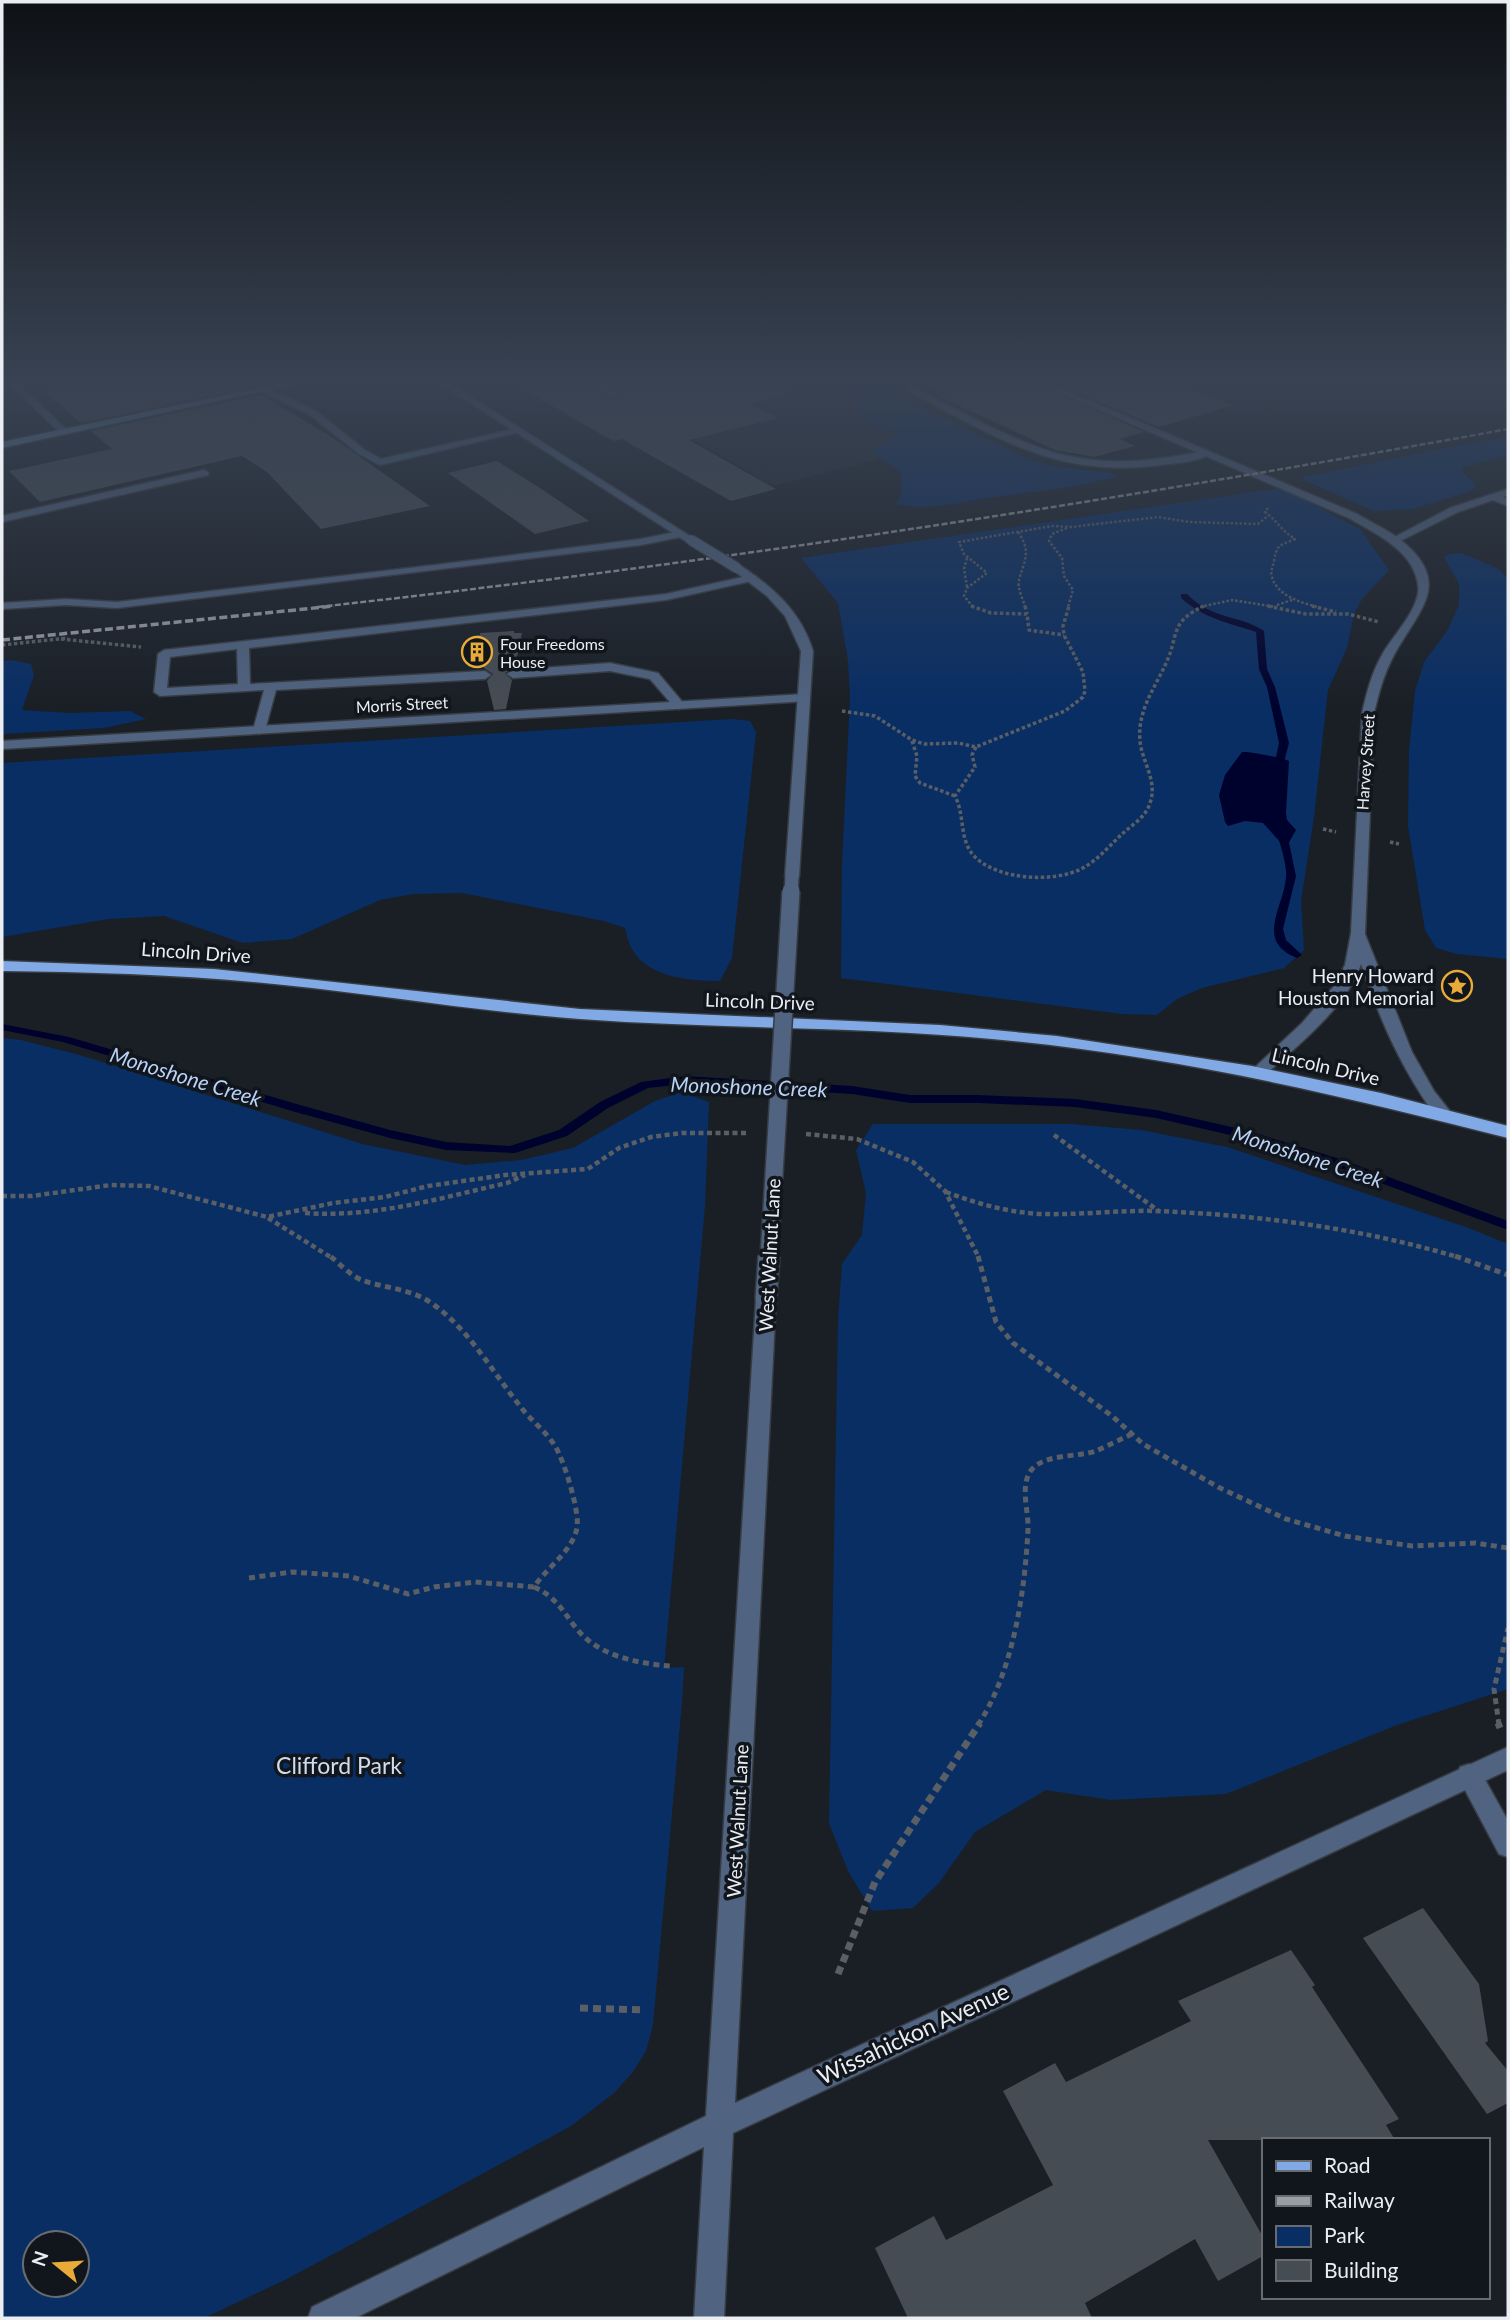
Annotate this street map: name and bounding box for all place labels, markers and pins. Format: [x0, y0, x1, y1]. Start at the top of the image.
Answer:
place label: Four Freedoms House [500, 634, 605, 671]
building icon: Four Freedoms House [460, 635, 494, 669]
place label: Henry Howard Houston Memorial [1278, 964, 1434, 1009]
place icon: Henry Howard Houston Memorial [1440, 969, 1474, 1003]

